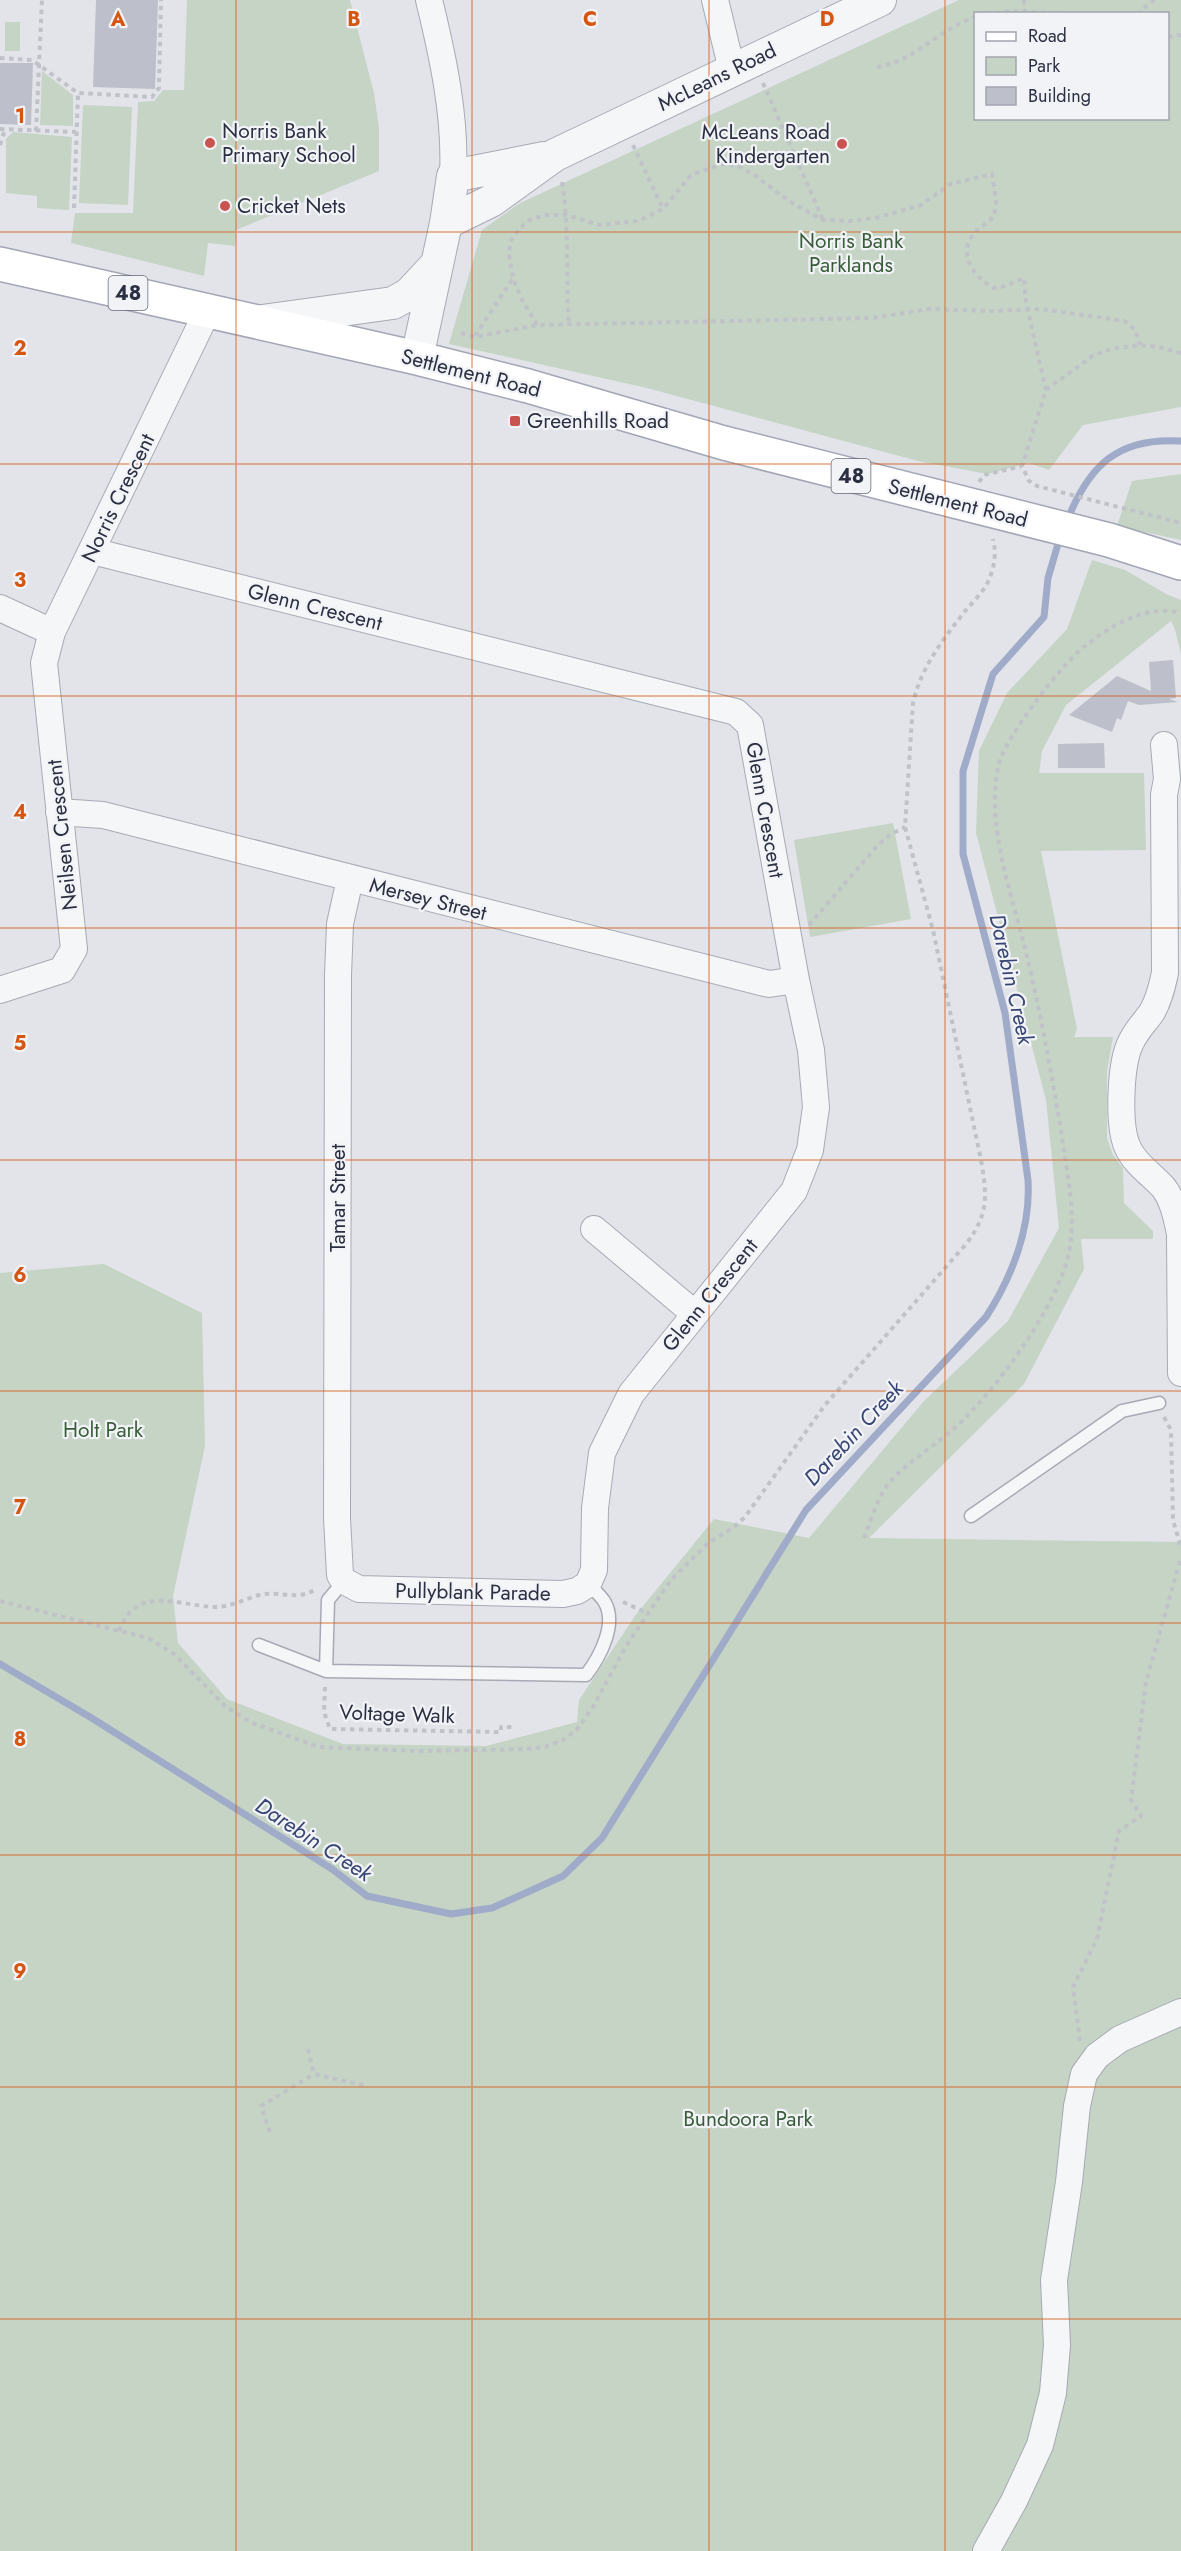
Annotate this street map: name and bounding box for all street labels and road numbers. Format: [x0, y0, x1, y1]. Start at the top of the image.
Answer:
street label: McLeans Road [653, 35, 781, 119]
road number: 48 [108, 276, 148, 310]
street label: Settlement Road [398, 341, 544, 405]
street label: Norris Crescent [74, 429, 162, 567]
road number: 48 [832, 459, 870, 493]
street label: Settlement Road [885, 471, 1031, 535]
street label: Glenn Crescent [245, 576, 385, 638]
street label: Glenn Crescent [738, 740, 792, 880]
street label: Neilsen Crescent [39, 758, 85, 912]
street label: Mersey Street [366, 870, 490, 928]
street label: Tamar Street [323, 1144, 353, 1252]
street label: Glenn Crescent [655, 1232, 765, 1358]
street label: Pullyblank Parade [395, 1576, 551, 1608]
street label: Voltage Walk [339, 1697, 456, 1731]

